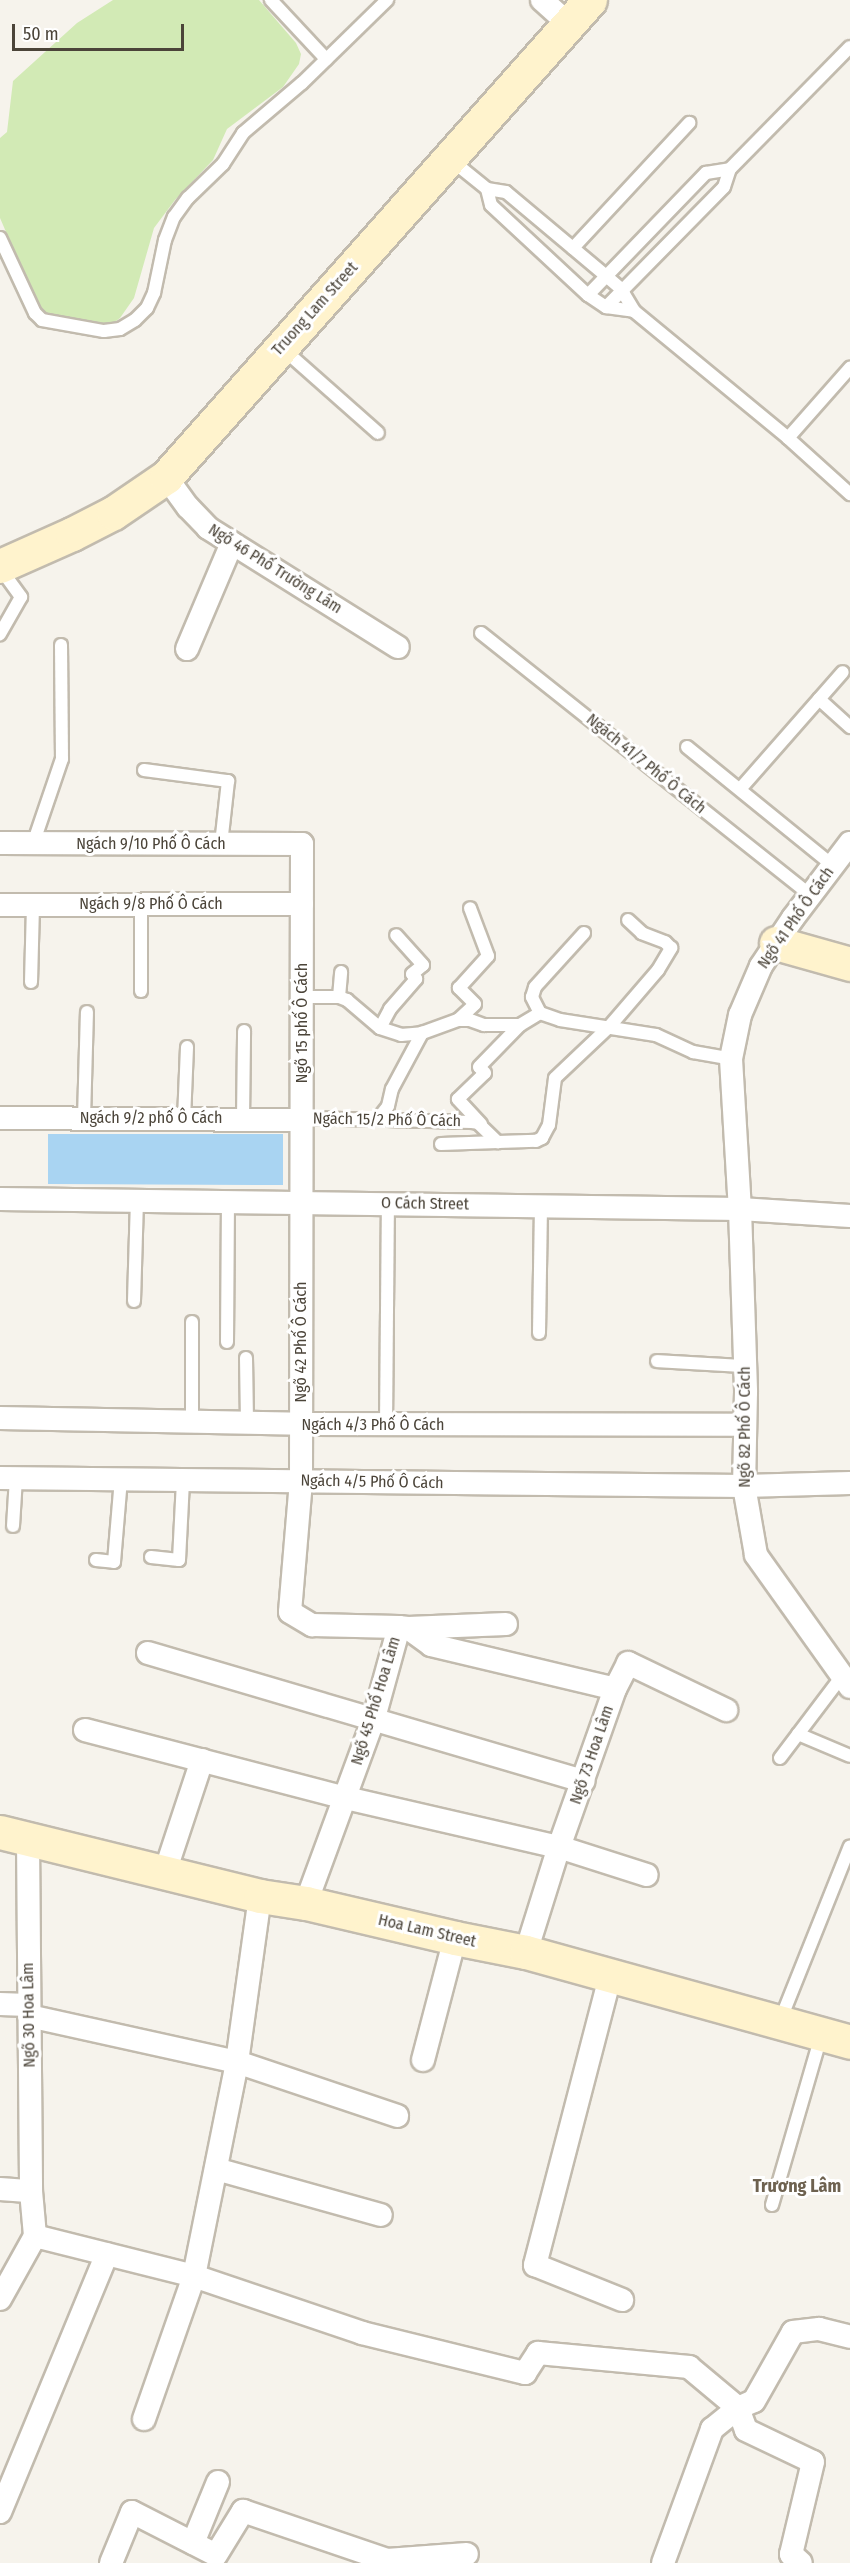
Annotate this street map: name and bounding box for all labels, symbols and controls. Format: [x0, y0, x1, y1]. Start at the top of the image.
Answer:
scale bar [15, 12, 188, 50]
text: 50 m [23, 23, 59, 45]
street label: Truong Lam Street [268, 258, 362, 360]
street label: Ngõ 46 Phố Trường Lâm [205, 520, 345, 618]
street label: Ngách 41/7 Phố Ô Cách [582, 710, 710, 818]
street label: Ngách 9/10 Phố Ô Cách [76, 834, 226, 854]
street label: Ngõ 41 Phố Ô Cách [754, 864, 838, 972]
street label: Ngách 9/8 Phố Ô Cách [79, 894, 223, 914]
street label: Ngõ 15 phố Ô Cách [292, 963, 312, 1083]
street label: Ngách 9/2 phố Ô Cách [80, 1108, 222, 1128]
street label: Ngách 15/2 Phố Ô Cách [313, 1109, 461, 1131]
street label: O Cách Street [381, 1194, 469, 1214]
street label: Ngõ 42 Phố Ô Cách [291, 1281, 311, 1403]
street label: Ngõ 82 Phố Ô Cách [735, 1366, 755, 1488]
street label: Ngách 4/3 Phố Ô Cách [302, 1415, 444, 1435]
street label: Ngách 4/5 Phố Ô Cách [300, 1471, 444, 1493]
street label: Ngõ 45 Phố Hoa Lâm [347, 1635, 405, 1767]
street label: Ngõ 73 Hoa Lâm [566, 1703, 618, 1807]
street label: Hoa Lam Street [376, 1910, 478, 1952]
street label: Ngõ 30 Hoa Lâm [18, 1962, 40, 2068]
district label: Trương Lâm [753, 2175, 841, 2197]

